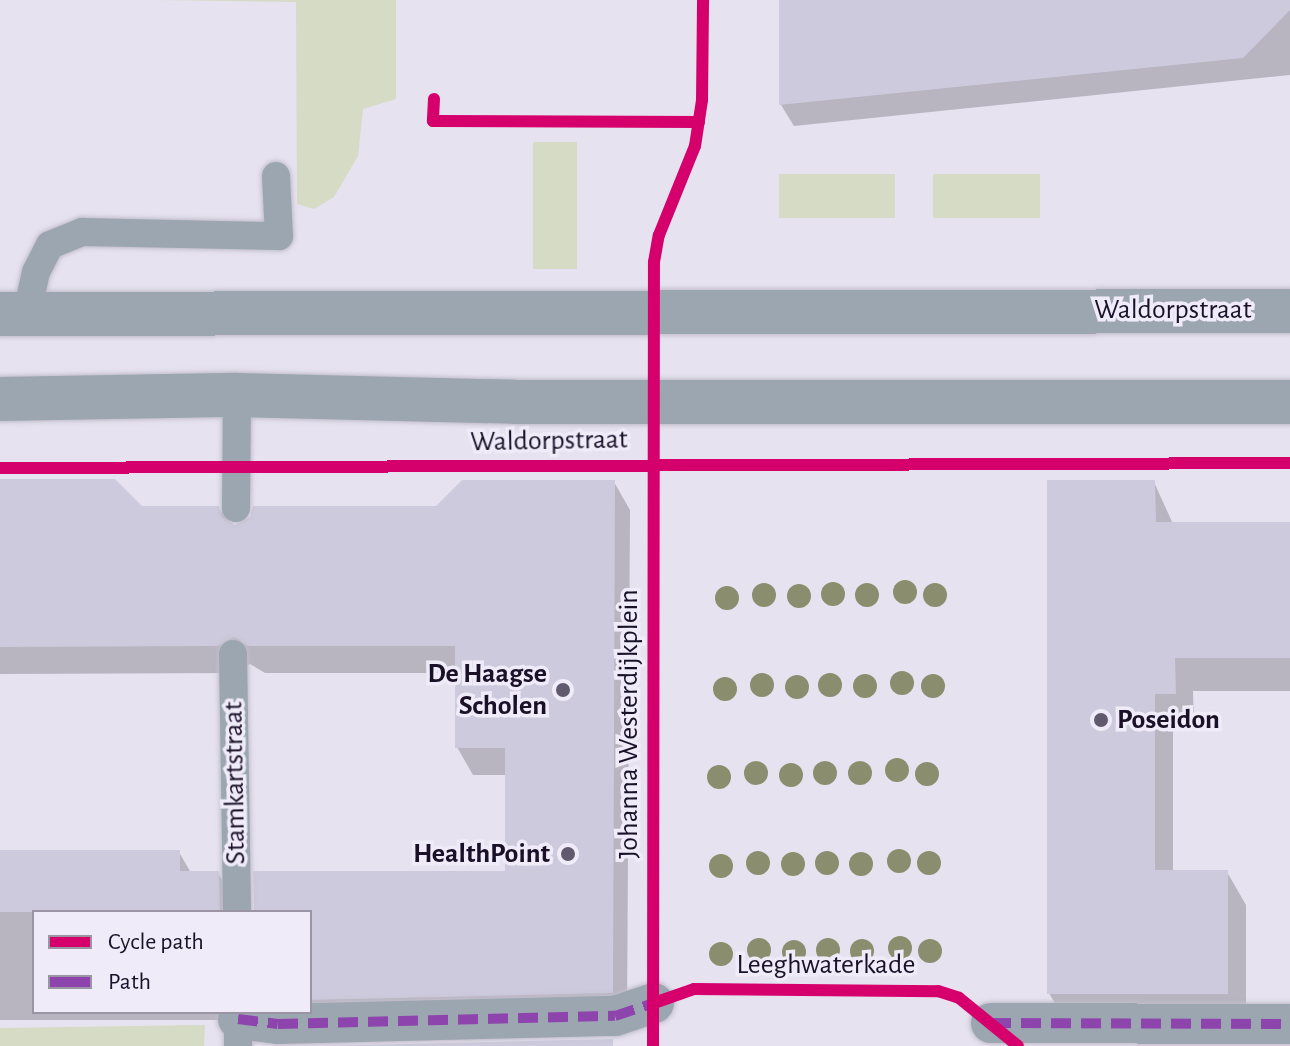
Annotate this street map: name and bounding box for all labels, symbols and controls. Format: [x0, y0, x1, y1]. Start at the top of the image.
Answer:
street label: Waldorpstraat [1094, 293, 1252, 327]
street label: Waldorpstraat [470, 423, 628, 459]
street label: Johanna Westerdijkplein [612, 589, 646, 859]
place label: De Haagse Scholen [427, 657, 547, 723]
marker: De Haagse Scholen [554, 681, 572, 699]
street label: Stamkartstraat [217, 701, 253, 865]
place label: Poseidon [1117, 703, 1220, 737]
marker: Poseidon [1092, 711, 1110, 729]
place label: HealthPoint [413, 837, 550, 871]
marker: HealthPoint [557, 843, 579, 865]
legend [32, 910, 312, 1014]
text: Cycle path [108, 930, 204, 954]
street label: Leeghwaterkade [737, 948, 915, 982]
text: Path [108, 970, 151, 994]

